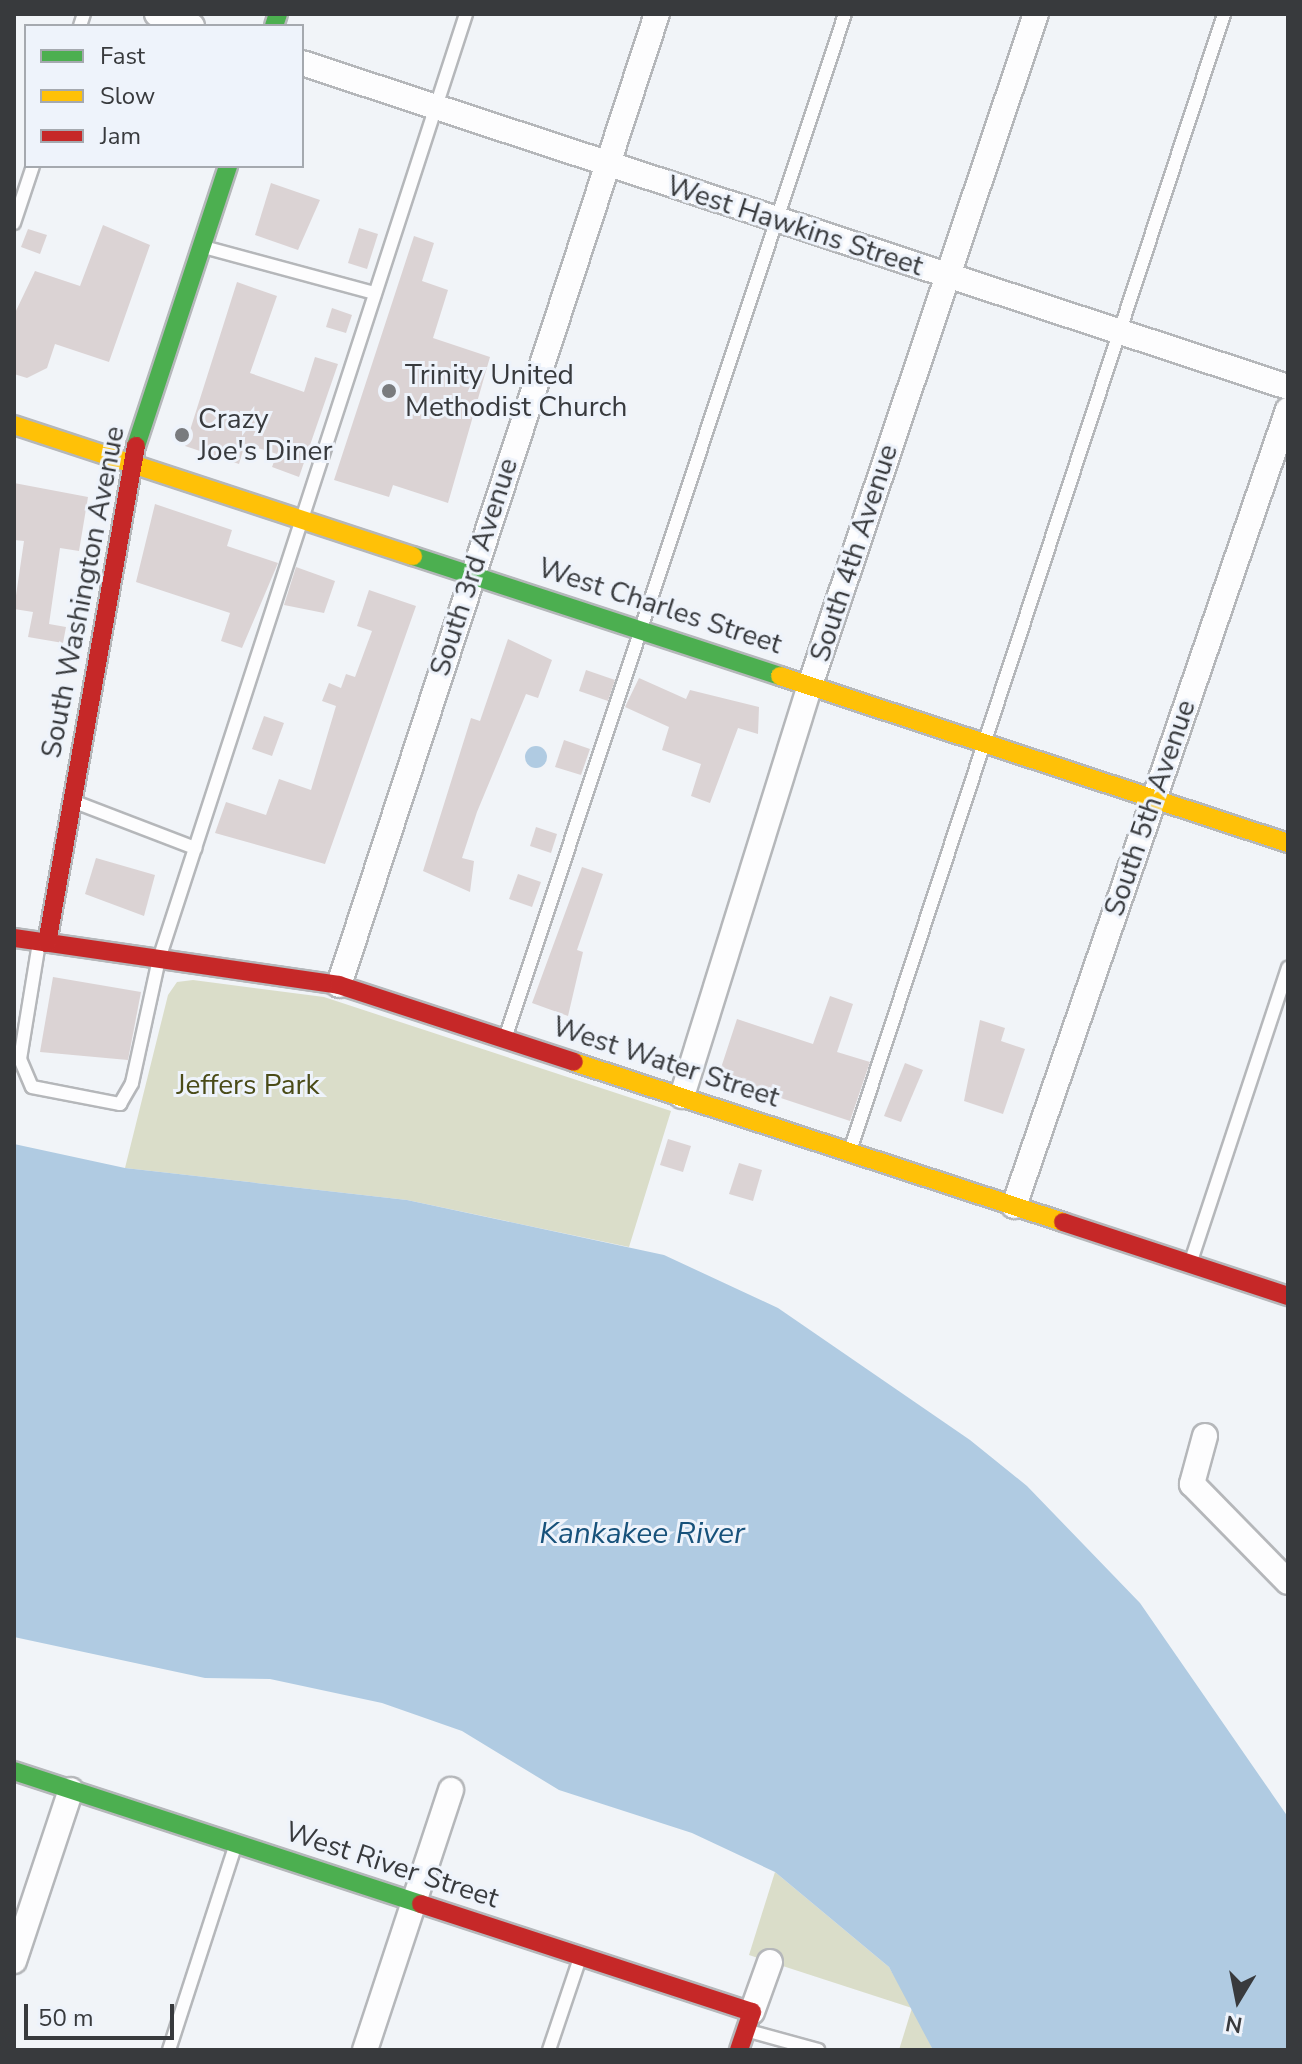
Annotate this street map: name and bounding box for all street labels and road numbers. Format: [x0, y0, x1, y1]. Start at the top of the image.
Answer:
street label: West Hawkins Street [663, 169, 927, 283]
street label: South Washington Avenue [34, 423, 132, 761]
street label: South 4th Avenue [803, 440, 905, 666]
street label: South 3rd Avenue [423, 454, 525, 680]
street label: West Charles Street [534, 551, 786, 661]
street label: South 5th Avenue [1097, 696, 1203, 920]
street label: West Water Street [548, 1009, 784, 1115]
street label: West River Street [281, 1815, 503, 1915]

